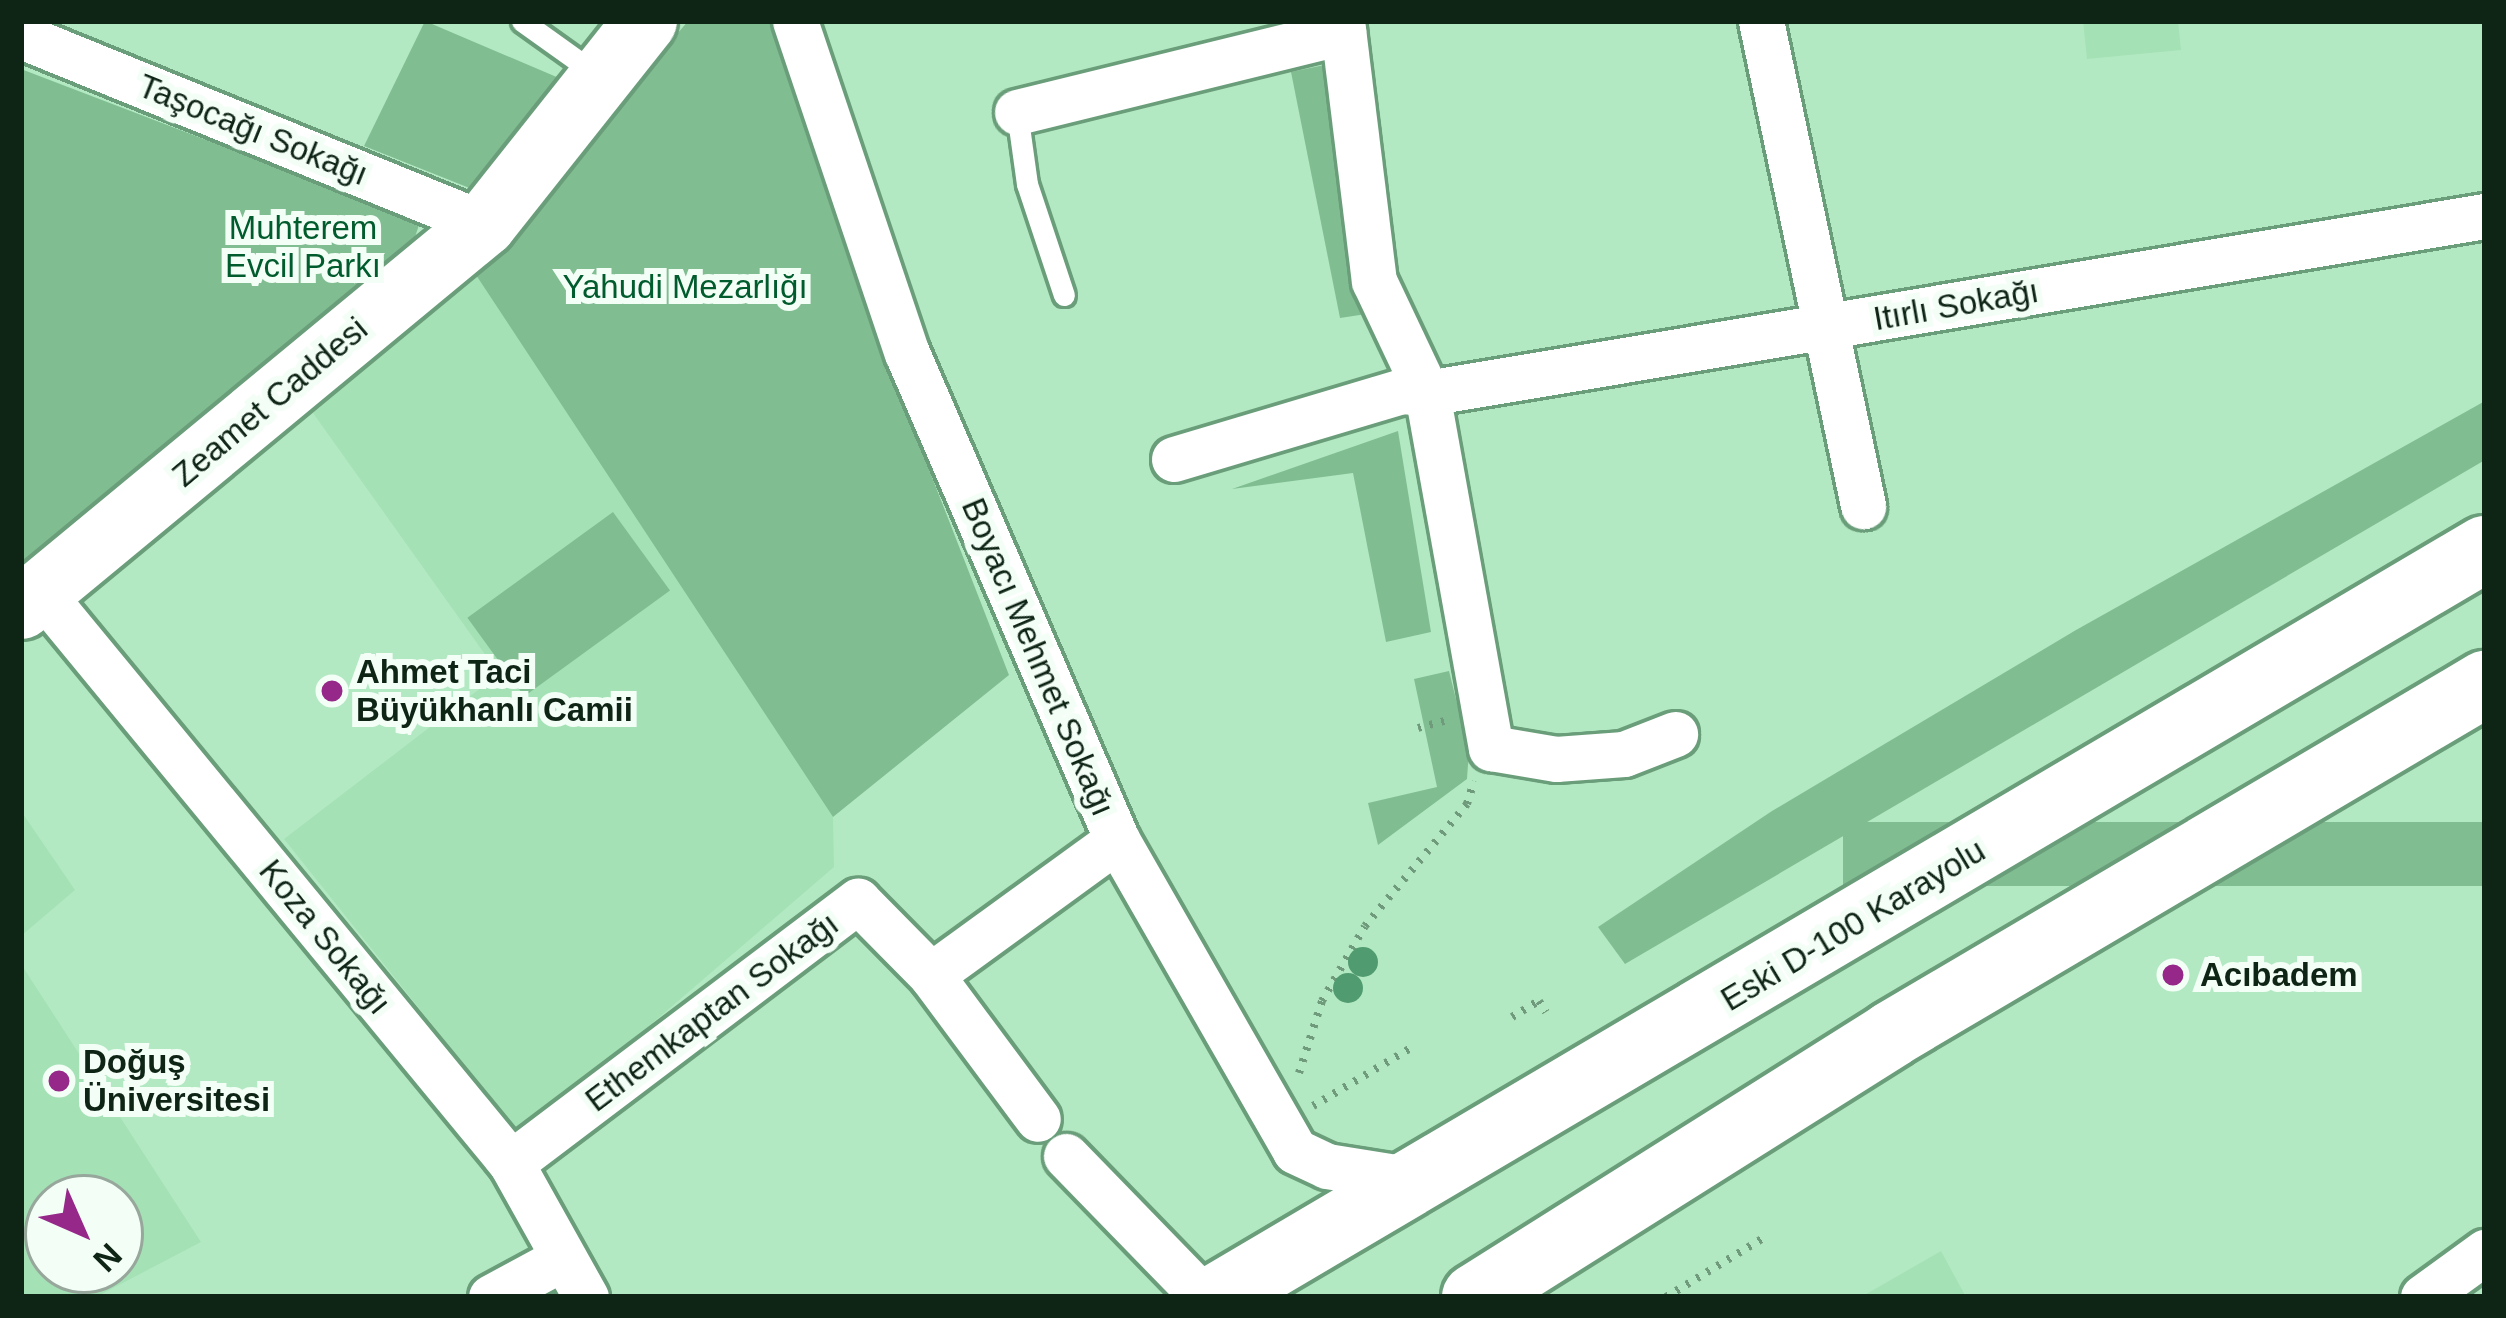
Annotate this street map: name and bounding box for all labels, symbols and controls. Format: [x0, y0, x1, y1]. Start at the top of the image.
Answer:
street label: Taşocağı Sokağı [132, 66, 374, 194]
park label: Muhterem Evcil Parkı [225, 208, 381, 286]
park label: Yahudi Mezarlığı [562, 267, 808, 307]
street label: Itırlı Sokağı [1870, 271, 2042, 339]
street label: Zeamet Caddesi [165, 309, 375, 495]
street label: Boyacı Mehmet Sokağı [953, 492, 1123, 822]
place label: Ahmet Taci Büyükhanlı Camii [356, 652, 633, 730]
marker: Ahmet Taci Büyükhanlı Camii [319, 678, 345, 704]
street label: Eski D-100 Karayolu [1714, 831, 1992, 1019]
street label: Koza Sokağı [251, 852, 399, 1022]
street label: Ethemkaptan Sokağı [578, 904, 846, 1120]
place label: Acıbadem [2200, 955, 2358, 995]
marker: Acıbadem [2157, 959, 2189, 991]
place label: Doğuş Üniversitesi [83, 1042, 270, 1120]
marker: Doğuş Üniversitesi [46, 1068, 72, 1094]
north arrow [24, 1174, 144, 1294]
text: N [86, 1236, 129, 1279]

